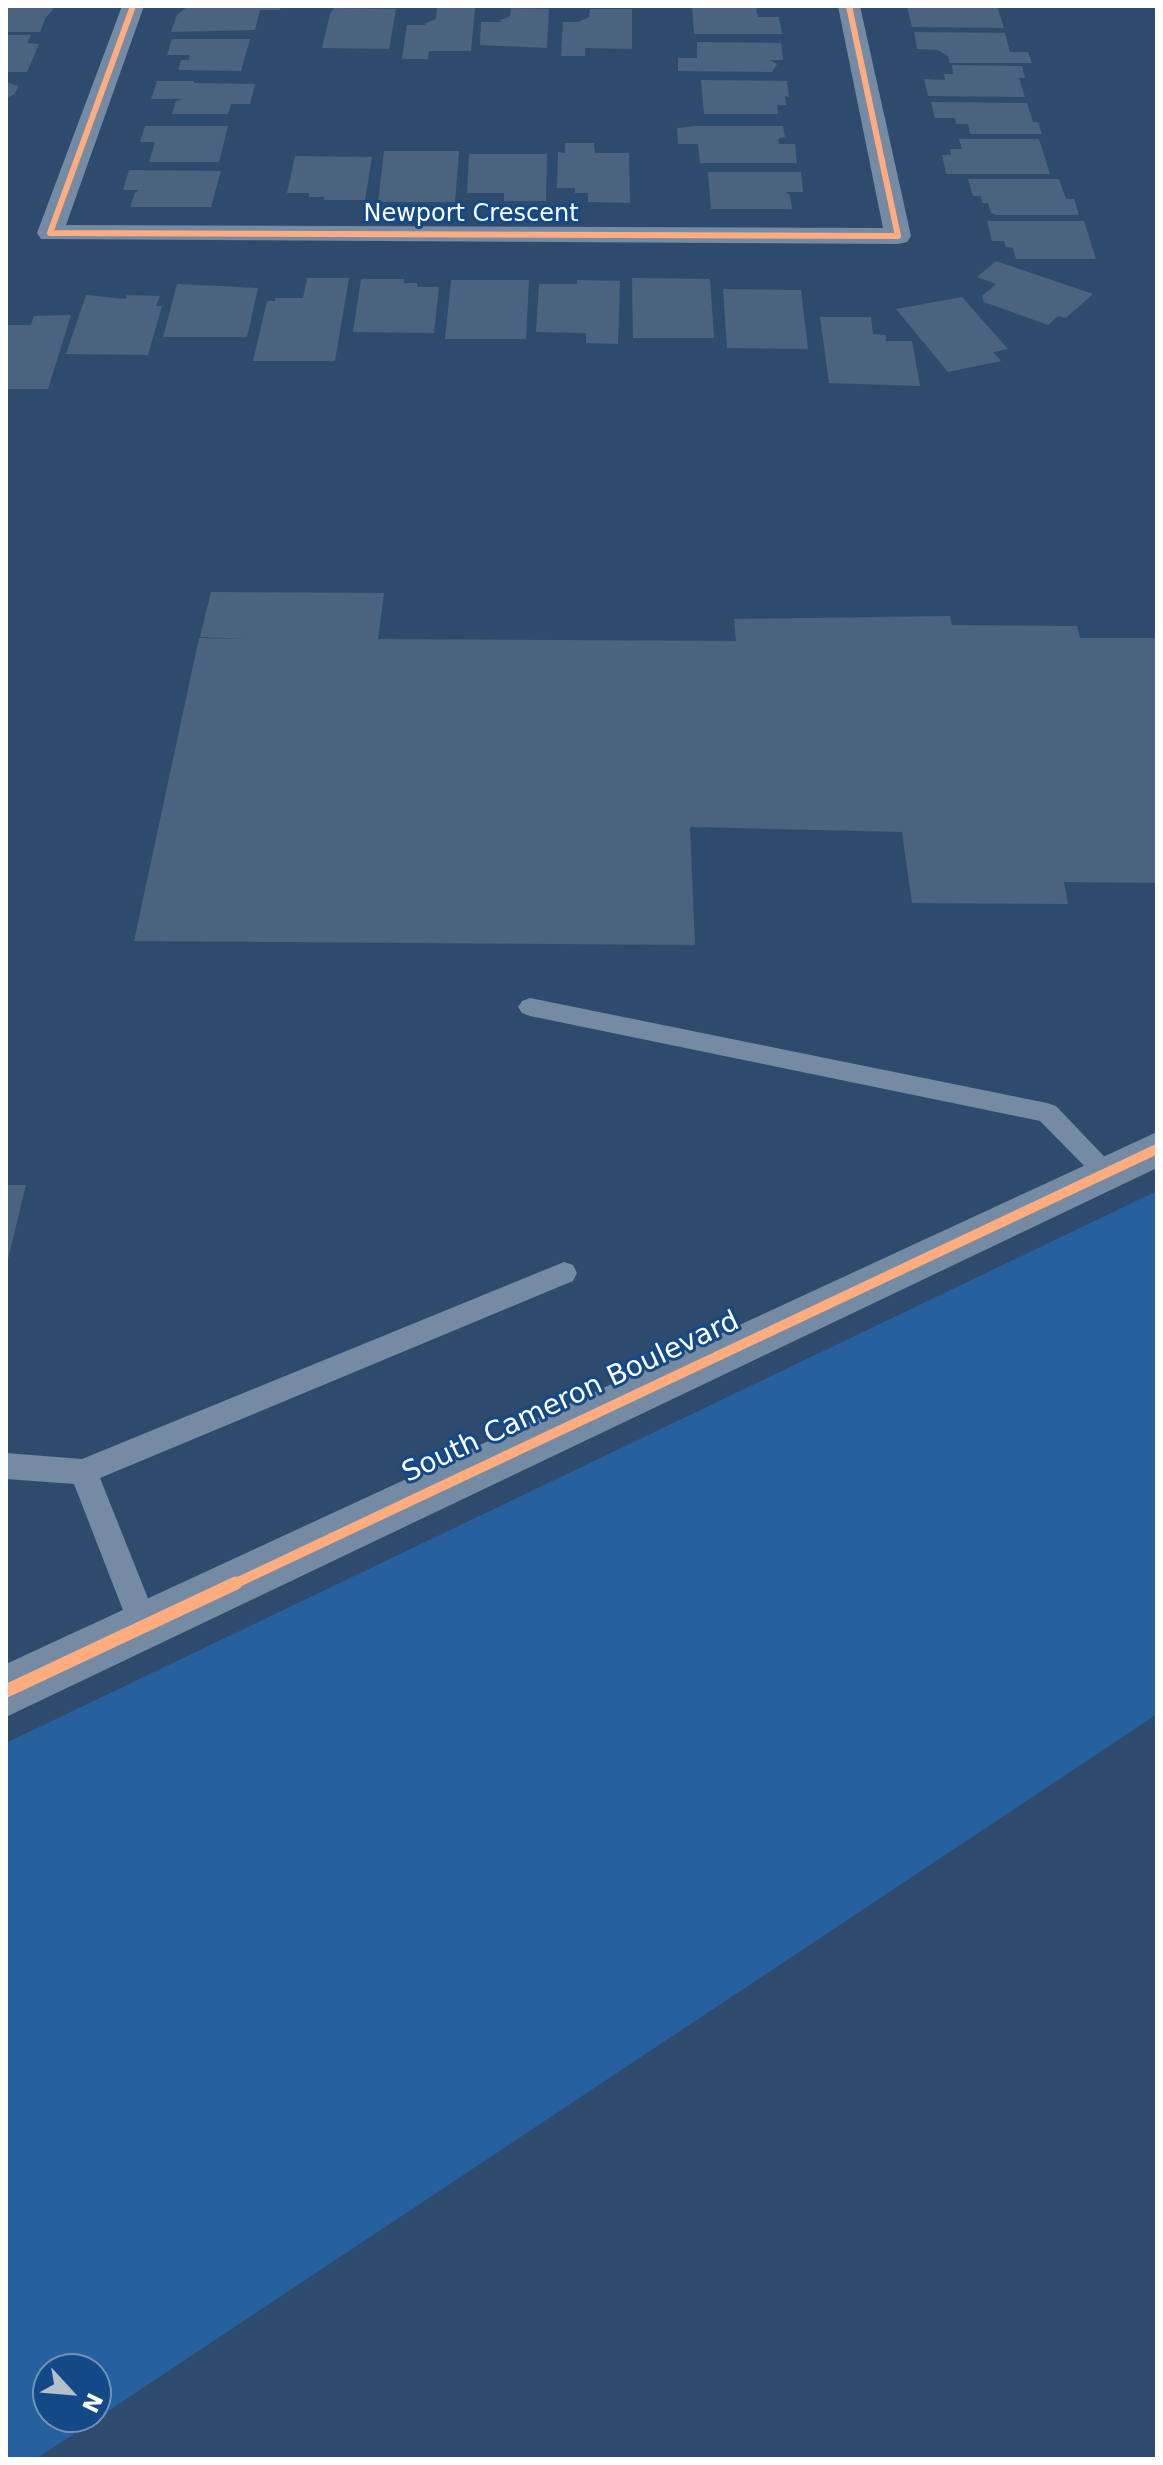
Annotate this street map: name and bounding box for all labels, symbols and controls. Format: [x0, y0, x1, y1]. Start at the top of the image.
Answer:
street label: Newport Crescent [363, 201, 579, 229]
street label: South Cameron Boulevard [397, 1305, 745, 1491]
north arrow [32, 2353, 112, 2433]
text: N [77, 2389, 107, 2417]

